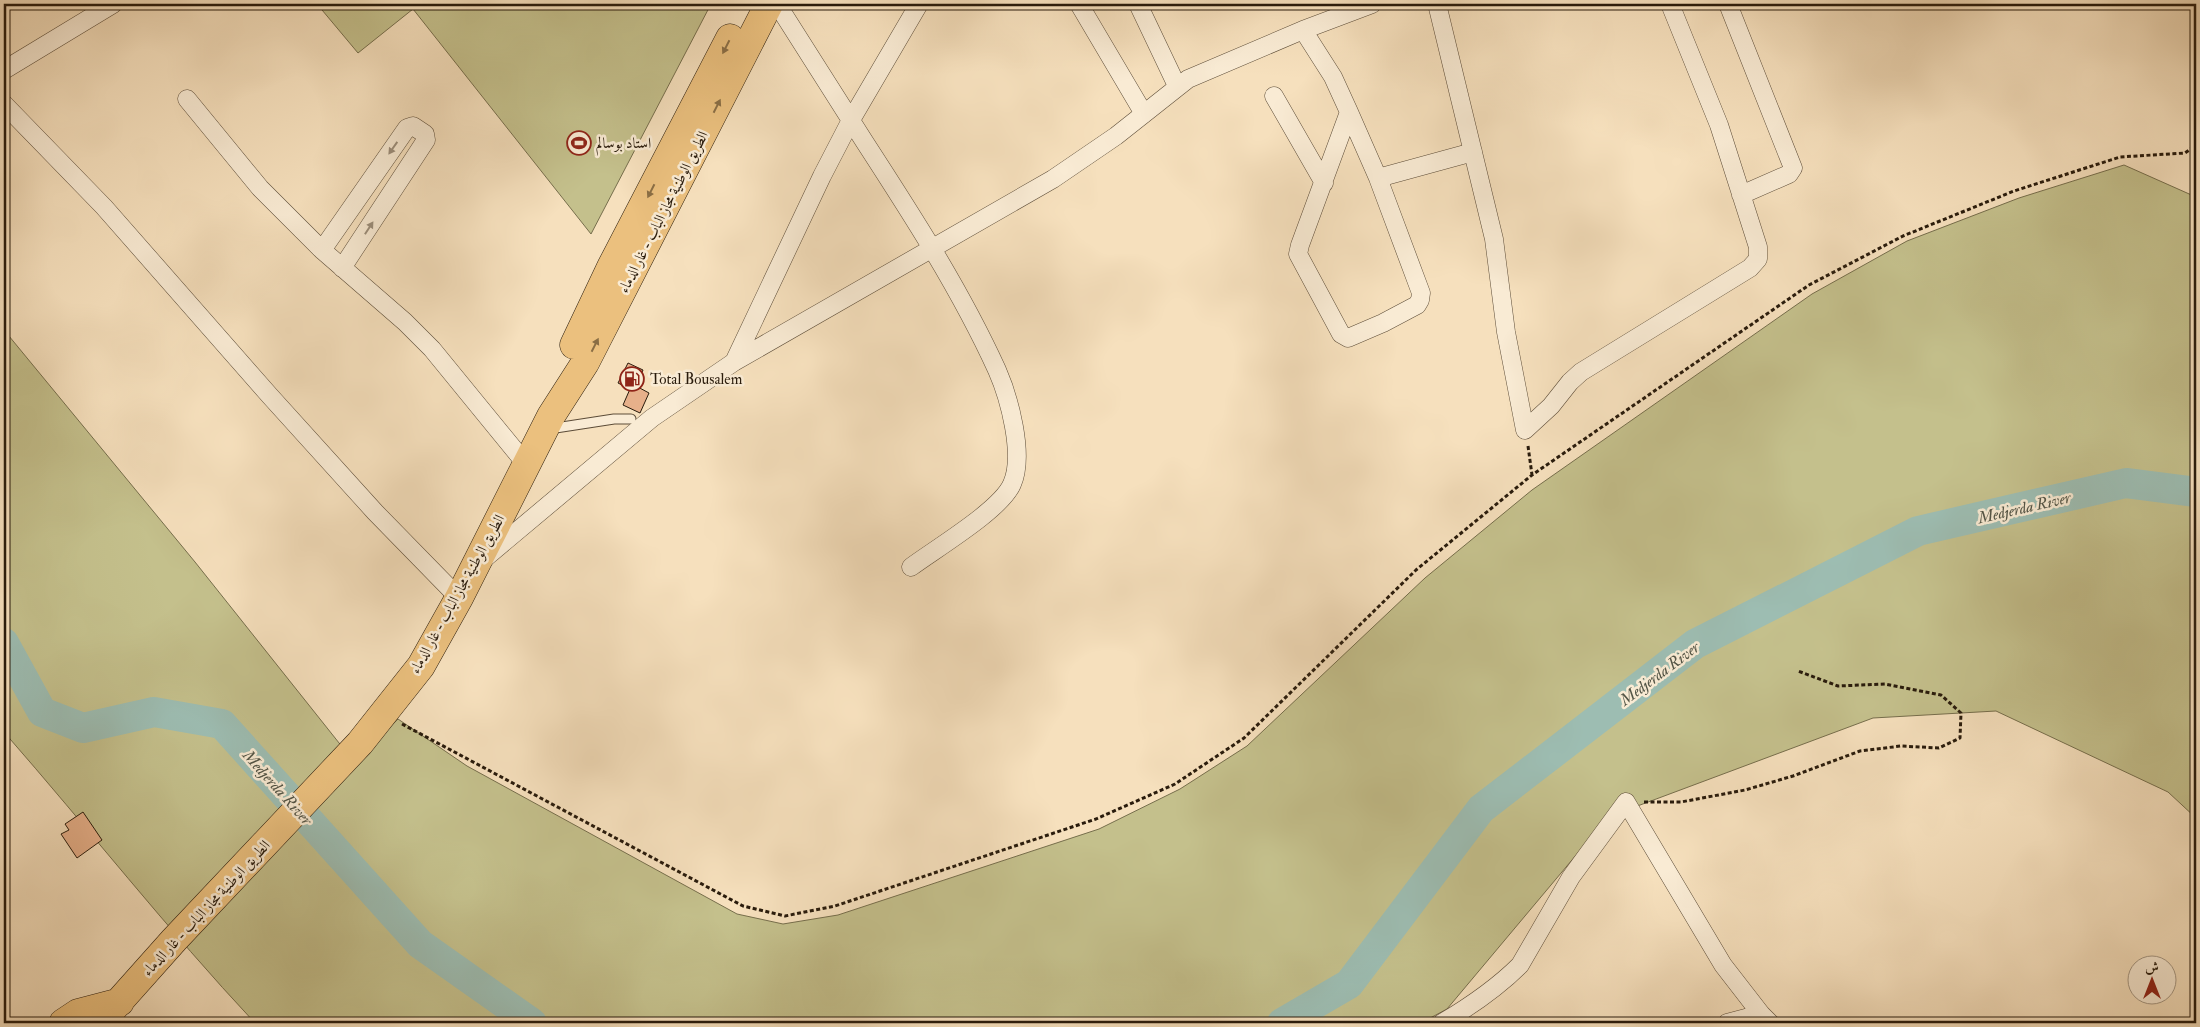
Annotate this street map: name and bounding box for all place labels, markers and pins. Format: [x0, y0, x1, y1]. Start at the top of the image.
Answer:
sports icon: استاد بوسالم [566, 130, 592, 156]
place label: استاد بوسالم [596, 134, 651, 156]
fuel station icon: Total Bousalem [619, 366, 645, 392]
place label: Total Bousalem [650, 370, 743, 389]

